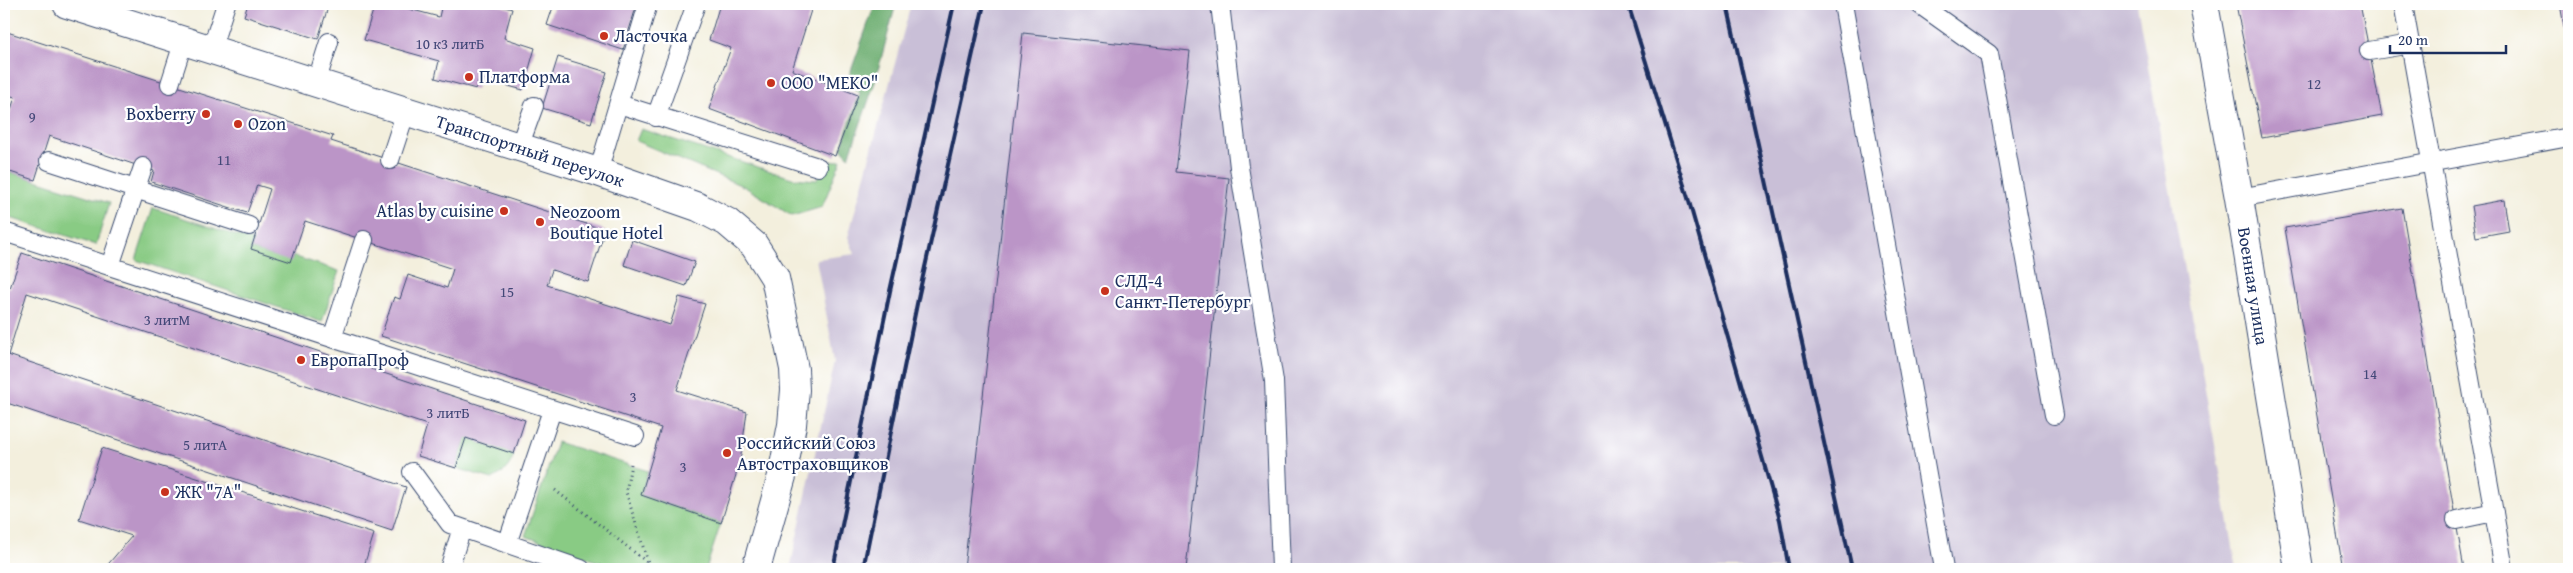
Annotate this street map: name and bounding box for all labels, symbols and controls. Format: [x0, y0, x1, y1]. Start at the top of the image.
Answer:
place label: Ласточка [614, 22, 688, 49]
scale bar [2390, 22, 2507, 54]
text: 20 m [2398, 29, 2429, 50]
marker: Ласточка [598, 30, 610, 42]
house number: 10 к3 литБ [415, 33, 485, 54]
place label: Платформа [479, 63, 571, 90]
place label: OOO "MEKO" [781, 69, 879, 96]
marker: Платформа [463, 71, 475, 83]
house number: 12 [2307, 73, 2321, 94]
marker: OOO "MEKO" [765, 77, 777, 89]
place label: Boxberry [126, 100, 196, 127]
house number: 9 [28, 106, 36, 127]
street label: Транспортный переулок [432, 107, 628, 194]
marker: Boxberry [200, 108, 212, 120]
place label: Ozon [248, 110, 286, 137]
marker: Ozon [232, 118, 244, 130]
house number: 11 [217, 149, 231, 170]
place label: Atlas by cuisine [376, 197, 494, 224]
place label: Neozoom Boutique Hotel [550, 198, 663, 246]
marker: Atlas by cuisine [498, 205, 510, 217]
marker: Neozoom Boutique Hotel [534, 216, 546, 228]
street label: Военная улица [2231, 225, 2276, 347]
place label: СЛД-4 Санкт-Петербург [1115, 267, 1251, 315]
house number: 15 [500, 281, 514, 302]
marker: СЛД-4 Санкт-Петербург [1099, 285, 1111, 297]
house number: 3 литМ [144, 309, 191, 330]
place label: ЕвропаПроф [311, 346, 409, 373]
marker: ЕвропаПроф [295, 354, 307, 366]
house number: 14 [2363, 363, 2377, 384]
house number: 3 [629, 386, 637, 407]
house number: 3 литБ [426, 402, 470, 423]
place label: Российский Союз Автостраховщиков [737, 429, 889, 477]
house number: 5 литА [183, 434, 227, 455]
marker: Российский Союз Автостраховщиков [721, 447, 733, 459]
house number: 3 [679, 456, 687, 477]
place label: ЖК "7А" [174, 478, 241, 505]
marker: ЖК "7А" [159, 486, 171, 498]

